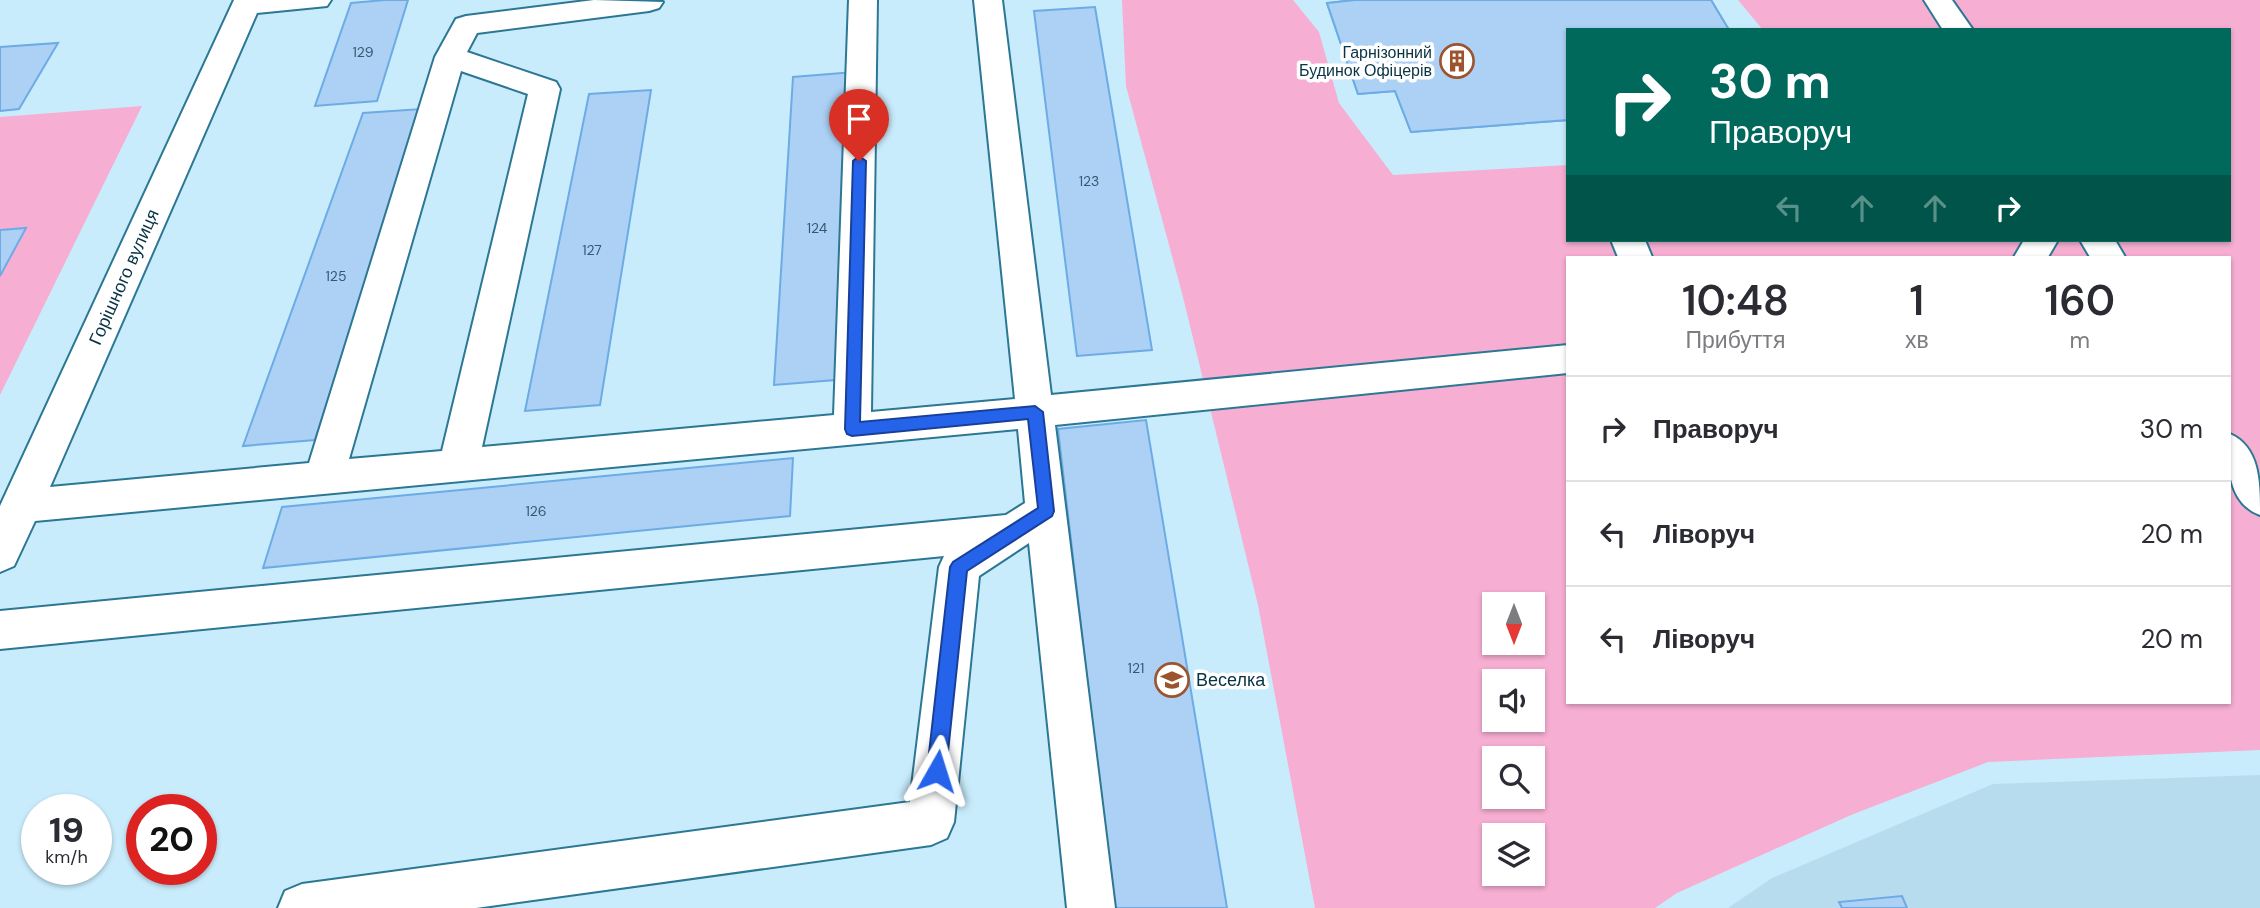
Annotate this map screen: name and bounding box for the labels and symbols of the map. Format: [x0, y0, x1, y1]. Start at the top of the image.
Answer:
place label: Гарнізонний Будинок Офіцерів [1299, 42, 1432, 81]
building icon: Гарнізонний Будинок Офіцерів [1438, 42, 1476, 80]
house number: 129 [352, 43, 374, 61]
pin [829, 89, 889, 161]
house number: 123 [1079, 172, 1099, 190]
street label: Горішного вулиця [83, 205, 165, 349]
house number: 124 [807, 219, 828, 237]
house number: 127 [582, 241, 602, 259]
house number: 125 [326, 267, 346, 285]
house number: 126 [525, 502, 547, 520]
north arrow [1482, 592, 1545, 654]
house number: 121 [1128, 659, 1144, 677]
school or university icon: Веселка [1153, 661, 1191, 699]
place label: Веселка [1196, 668, 1266, 692]
position arrow [900, 734, 974, 808]
speed limit sign: 20 [126, 794, 217, 885]

